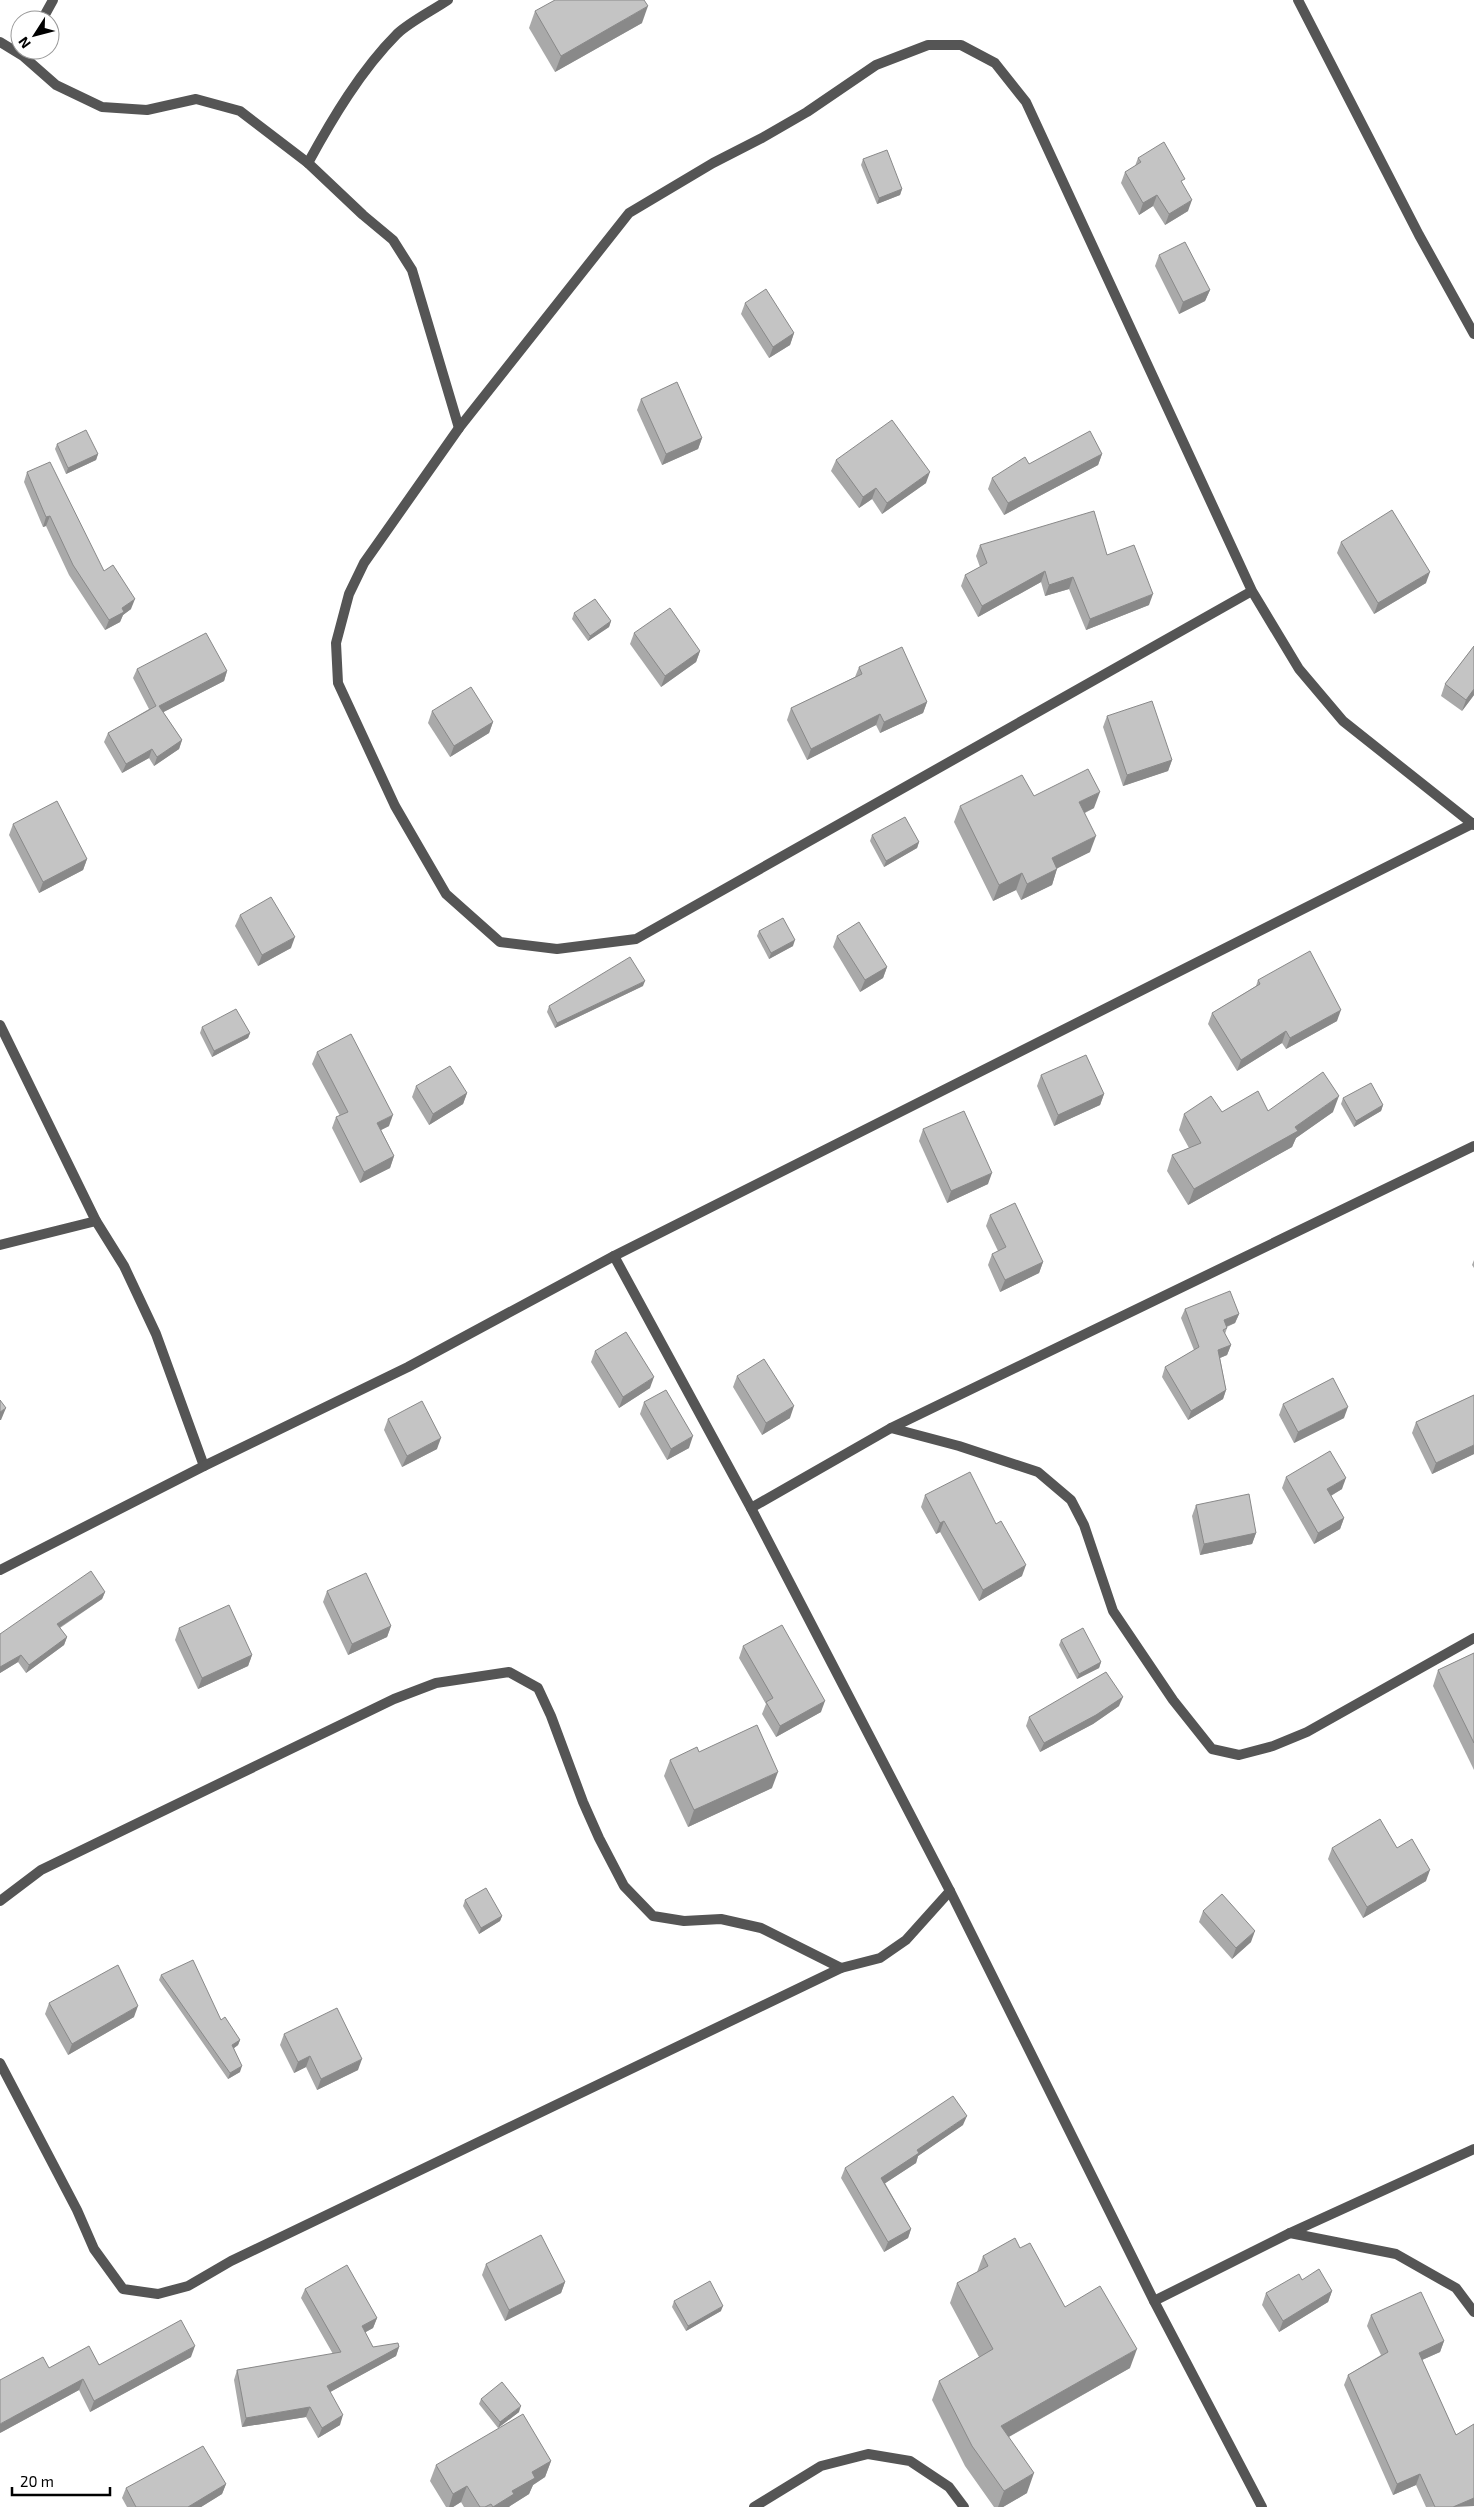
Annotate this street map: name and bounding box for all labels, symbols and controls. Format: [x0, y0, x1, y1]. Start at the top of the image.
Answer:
north arrow [10, 10, 60, 60]
text: N [14, 34, 34, 52]
scale bar [12, 2464, 110, 2496]
text: 20 m [20, 2472, 54, 2490]

